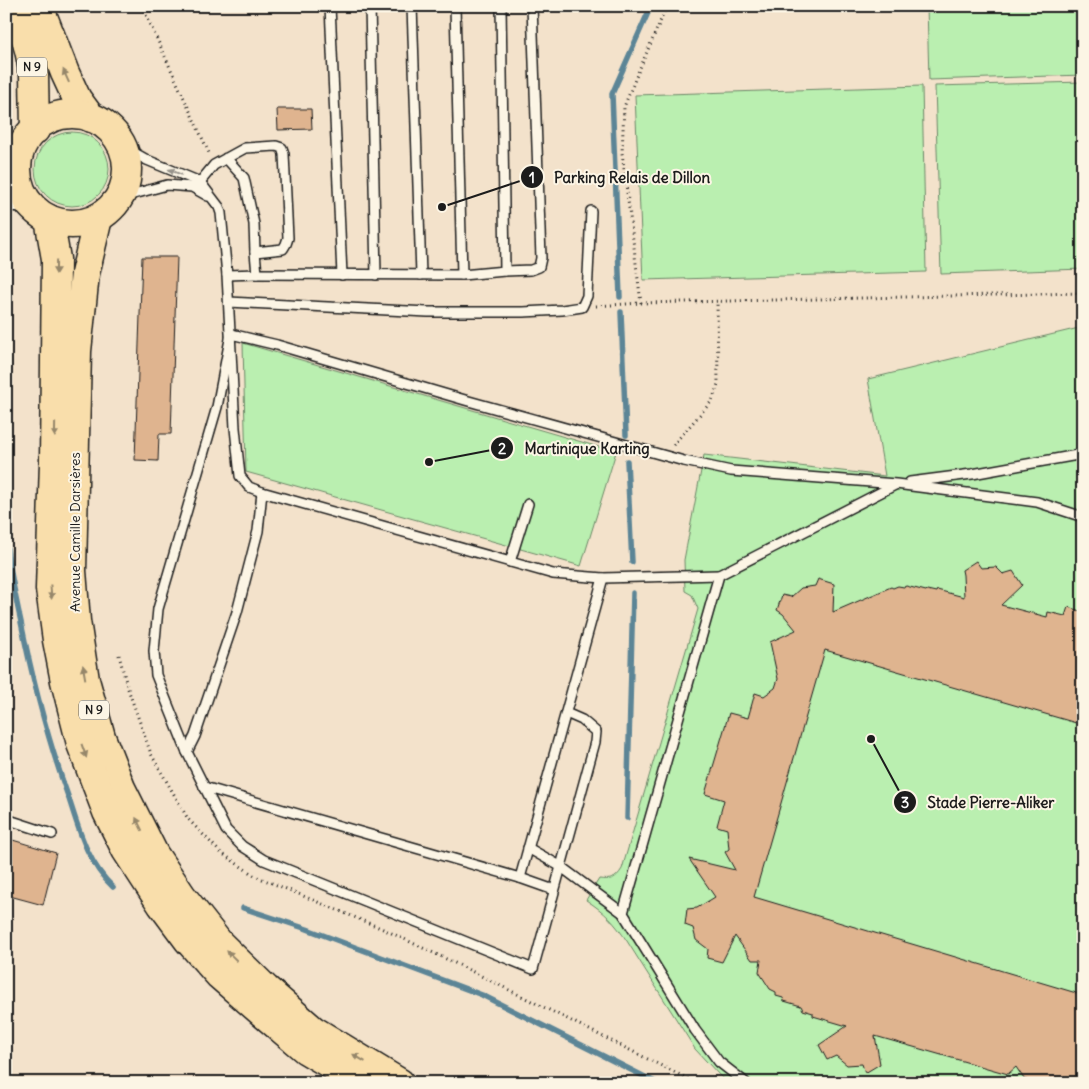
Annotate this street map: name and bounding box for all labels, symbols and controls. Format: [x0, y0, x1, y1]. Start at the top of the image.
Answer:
road number: N 9 [17, 58, 47, 76]
one-way arrow [62, 69, 70, 83]
callout: Parking Relais de Dillon [519, 162, 721, 192]
one-way arrow [167, 167, 182, 175]
text: 1 [529, 168, 535, 187]
text: Parking Relais de Dillon [554, 168, 710, 188]
one-way arrow [52, 260, 60, 276]
one-way arrow [50, 422, 58, 438]
callout: Martinique Karting [490, 433, 660, 463]
text: 2 [498, 439, 506, 458]
text: Martinique Karting [524, 439, 650, 459]
street label: Avenue Camille Darsières [66, 452, 84, 612]
one-way arrow [48, 584, 56, 600]
one-way arrow [80, 663, 88, 679]
road number: N 9 [79, 700, 109, 720]
one-way arrow [80, 744, 88, 759]
callout: Stade Pierre-Aliker [893, 787, 1065, 817]
text: 3 [901, 793, 909, 812]
text: Stade Pierre-Aliker [928, 793, 1055, 812]
one-way arrow [135, 817, 143, 831]
one-way arrow [227, 950, 239, 962]
one-way arrow [352, 1053, 365, 1062]

